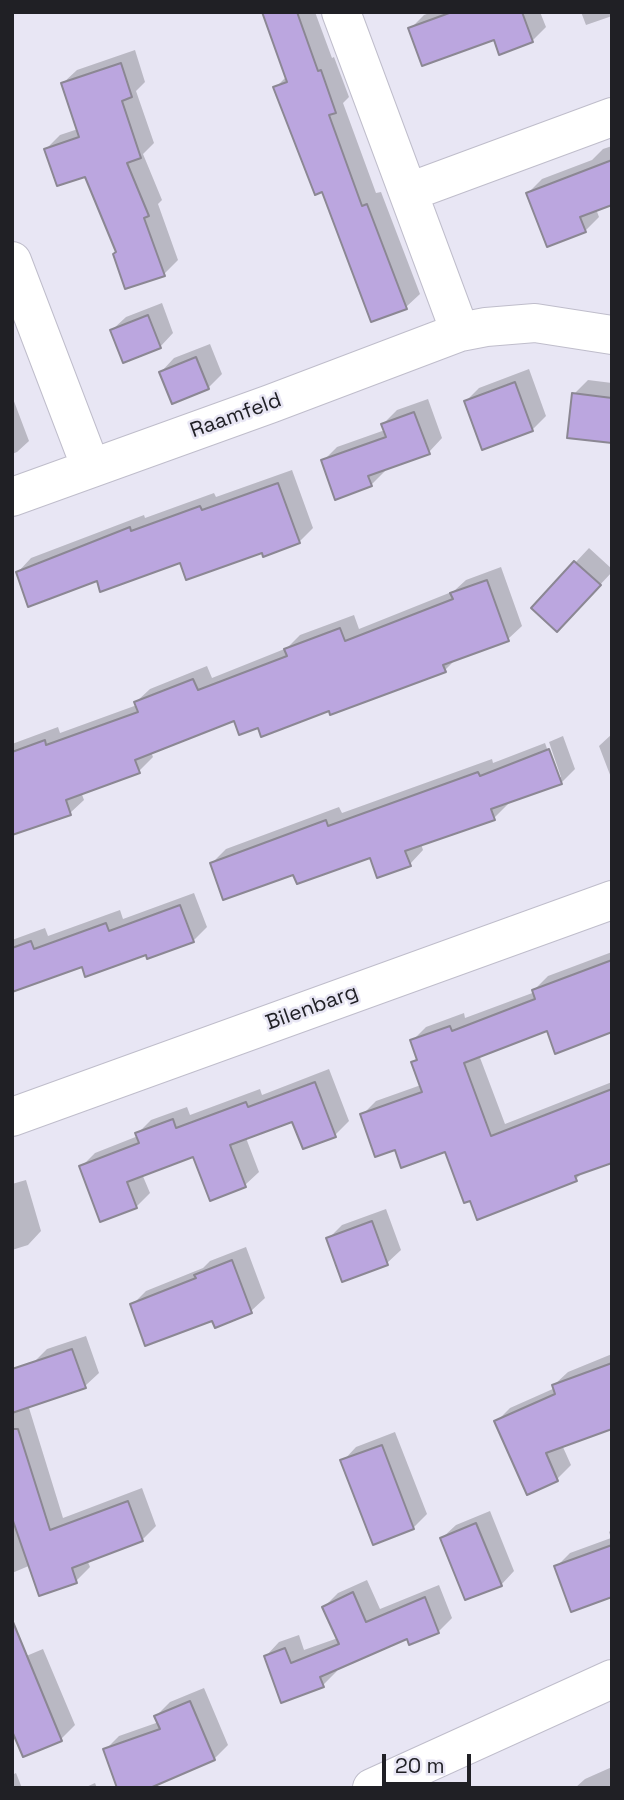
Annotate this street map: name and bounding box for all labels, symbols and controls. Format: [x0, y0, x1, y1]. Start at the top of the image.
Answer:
street label: Raamfeld [187, 388, 285, 444]
street label: Bilenbarg [263, 980, 361, 1036]
scale bar [386, 1741, 475, 1785]
text: 20 m [395, 1752, 445, 1779]

